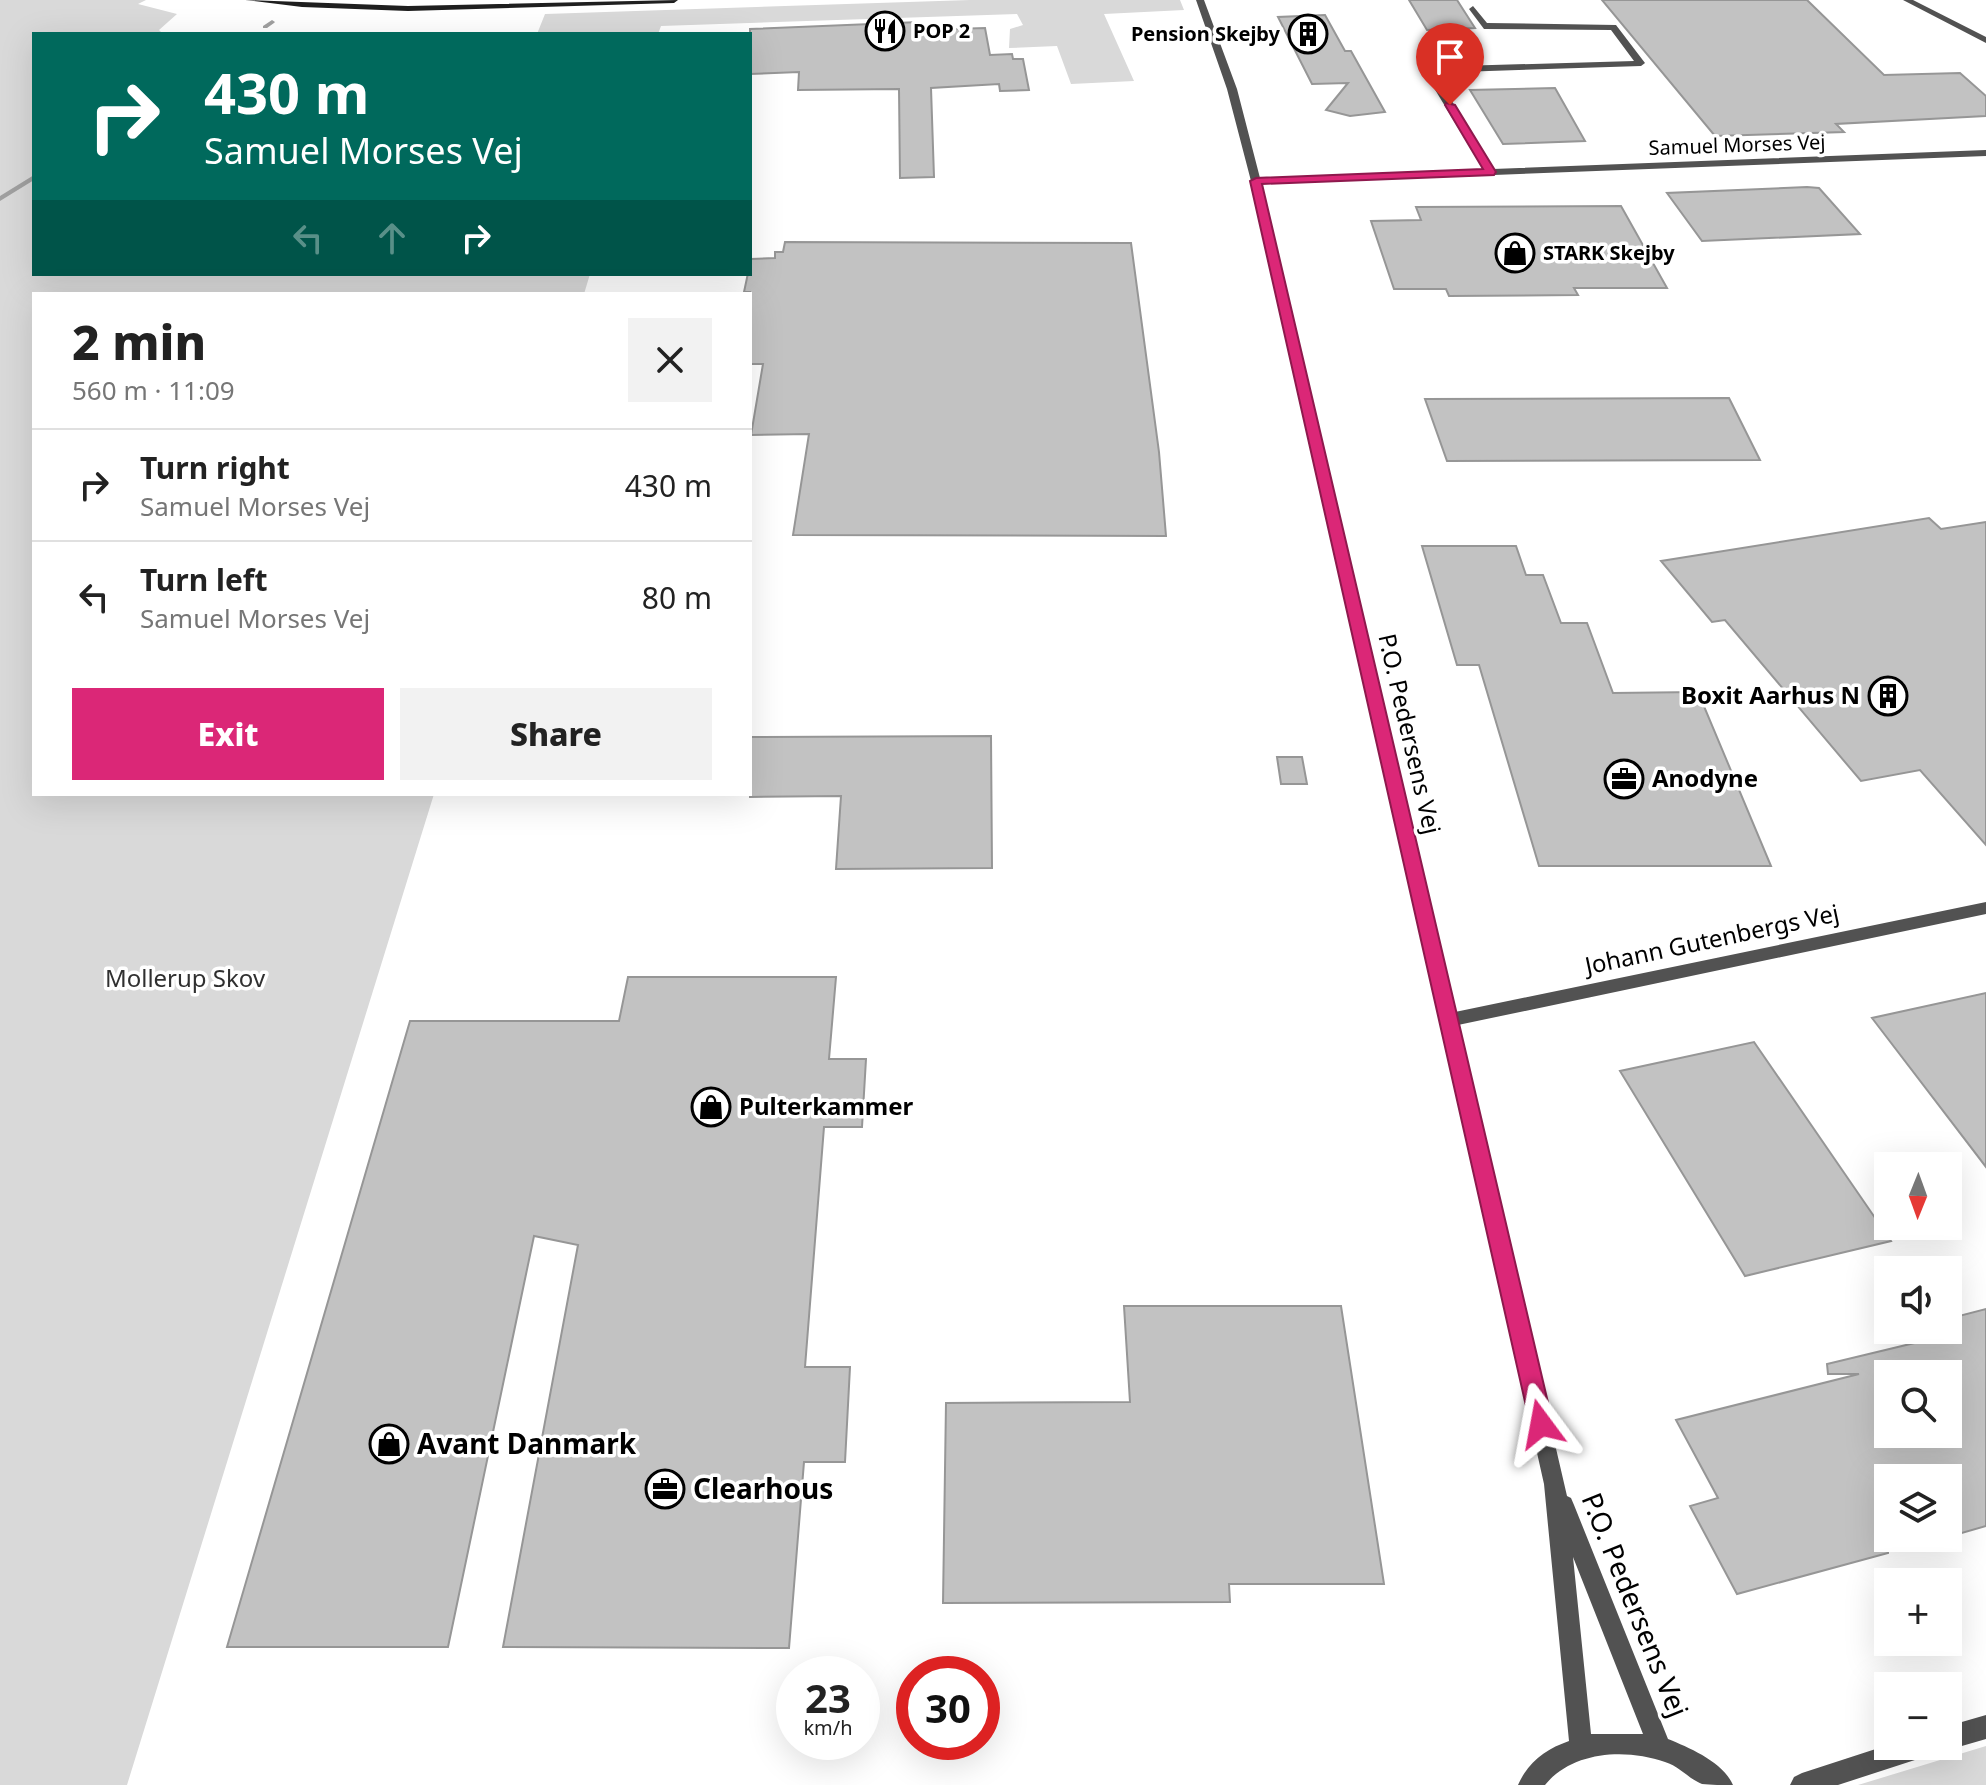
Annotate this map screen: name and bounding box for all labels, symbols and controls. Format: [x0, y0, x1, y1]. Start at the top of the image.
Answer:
restaurant icon: POP 2 [864, 10, 906, 52]
building icon: Pension Skejby [1287, 13, 1329, 55]
place label: POP 2 [913, 17, 970, 44]
place label: Pension Skejby [1131, 20, 1281, 47]
pin [1416, 23, 1484, 105]
icon: arrive [1428, 35, 1472, 79]
text: 430 m [204, 54, 369, 130]
icon: right [72, 64, 176, 168]
text: Samuel Morses Vej [204, 126, 523, 175]
street label: Samuel Morses Vej [1648, 128, 1826, 161]
icon: left [286, 216, 330, 260]
icon: ahead [370, 216, 414, 260]
icon: right [454, 216, 498, 260]
shop icon: STARK Skejby [1494, 232, 1536, 274]
place label: STARK Skejby [1543, 239, 1675, 266]
text: 2 min [72, 309, 206, 374]
button: close [628, 318, 712, 402]
text: 560 m · 11:09 [72, 372, 235, 408]
text: Turn right [140, 447, 290, 488]
icon: right [72, 463, 116, 507]
text: 430 m [625, 465, 712, 506]
text: Samuel Morses Vej [140, 488, 370, 524]
text: Turn left [140, 559, 268, 600]
icon: left [72, 575, 116, 619]
text: 80 m [642, 577, 712, 618]
text: Samuel Morses Vej [140, 600, 370, 636]
street label: P.O. Pedersens Vej [1371, 630, 1450, 837]
building icon: Boxit Aarhus N [1867, 675, 1909, 717]
place label: Boxit Aarhus N [1681, 678, 1860, 711]
button: Exit [72, 688, 384, 780]
button: Share [400, 688, 712, 780]
office icon: Anodyne [1603, 758, 1645, 800]
place label: Anodyne [1652, 761, 1758, 794]
street label: Johann Gutenbergs Vej [1580, 895, 1842, 982]
park label: Mollerup Skov [105, 961, 266, 994]
shop icon: Pulterkammer [690, 1086, 732, 1128]
place label: Pulterkammer [739, 1089, 914, 1122]
north arrow [1874, 1152, 1962, 1240]
map controls [1874, 1152, 1962, 1760]
button: sound [1874, 1256, 1962, 1344]
button: search [1874, 1360, 1962, 1448]
position arrow [1499, 1382, 1583, 1466]
shop icon: Avant Danmark [368, 1423, 410, 1465]
place label: Avant Danmark [417, 1424, 637, 1462]
button: layers [1874, 1464, 1962, 1552]
office icon: Clearhous [644, 1468, 686, 1510]
place label: Clearhous [693, 1469, 833, 1507]
street label: P.O. Pedersens Vej [1574, 1487, 1698, 1722]
button: + [1874, 1568, 1962, 1656]
speed limit sign: 30 [896, 1656, 1000, 1760]
text: 23 [805, 1670, 851, 1725]
button: − [1874, 1672, 1962, 1760]
text: km/h [803, 1714, 853, 1741]

